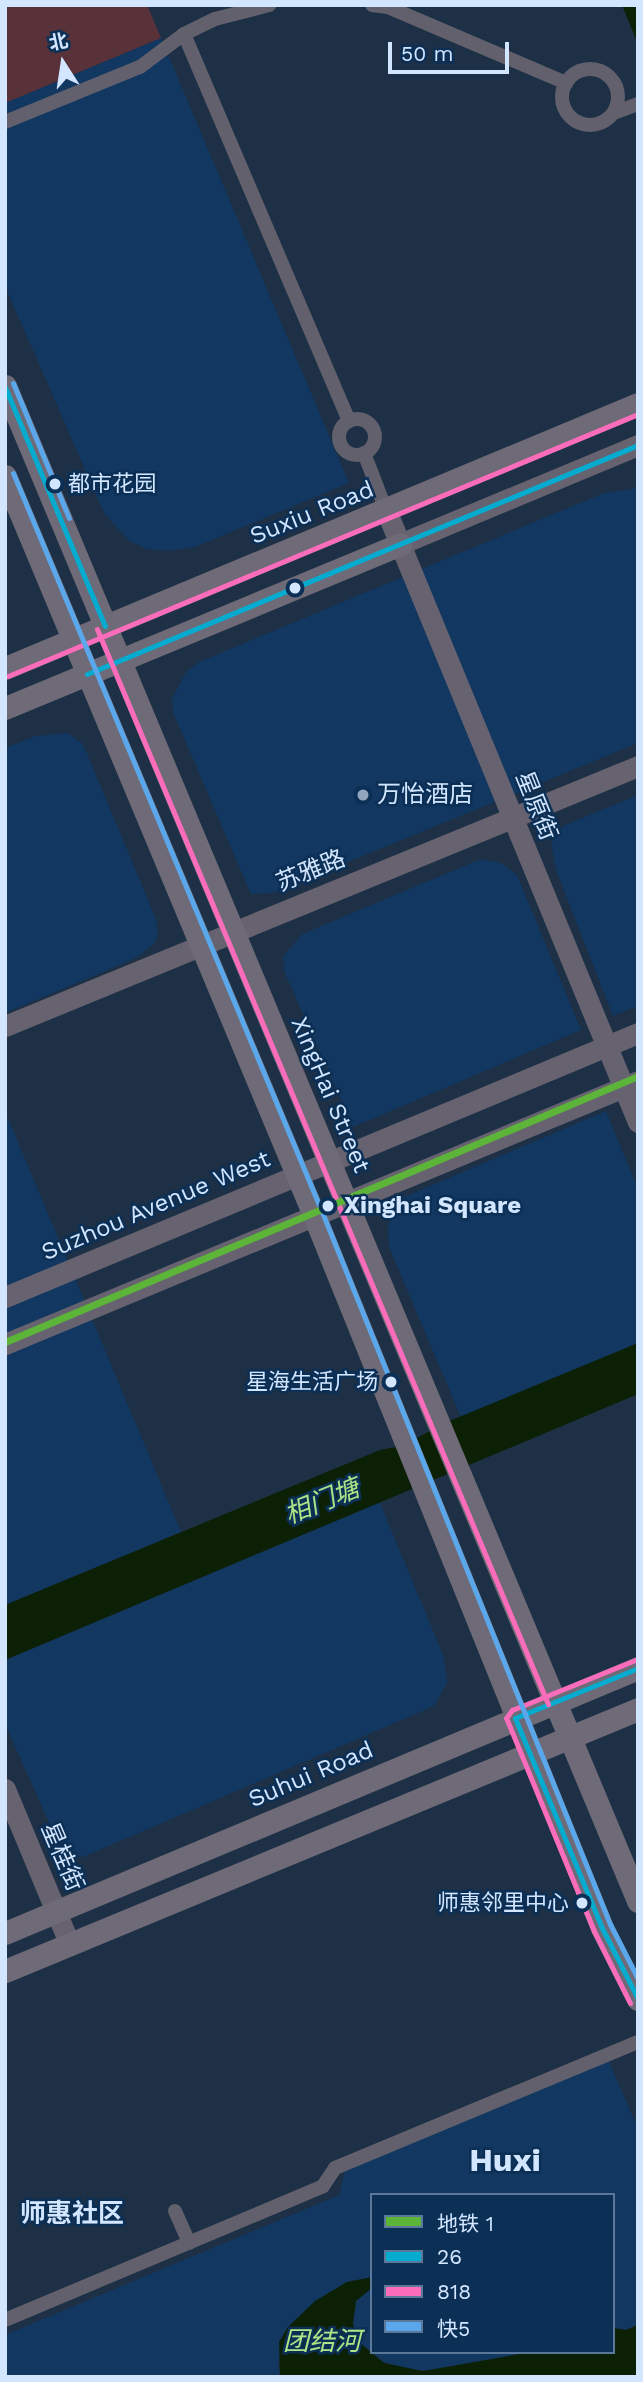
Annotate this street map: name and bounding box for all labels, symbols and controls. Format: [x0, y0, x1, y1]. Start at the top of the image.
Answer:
north arrow [28, 28, 98, 98]
scale bar [391, 28, 512, 72]
text: 北 [47, 29, 70, 55]
text: 50 m [401, 41, 453, 66]
place label: 都市花园 [68, 471, 156, 497]
street label: Suxiu Road [246, 475, 378, 551]
marker: 都市花园 [48, 477, 62, 491]
unlabelled marker [288, 581, 302, 595]
street label: 星原街 [509, 767, 563, 845]
place label: 万怡酒店 [377, 781, 473, 809]
marker: 万怡酒店 [355, 787, 371, 803]
street label: 苏雅路 [272, 844, 350, 898]
street label: XingHai Street [284, 1013, 376, 1177]
street label: Suzhou Avenue West [37, 1144, 275, 1268]
place label: Xinghai Square [344, 1192, 521, 1220]
marker: Xinghai Square [318, 1196, 338, 1216]
place label: 星海生活广场 [246, 1369, 378, 1395]
marker: 星海生活广场 [384, 1375, 398, 1389]
water label: 相门塘 [280, 1473, 364, 1531]
street label: Suhui Road [244, 1736, 378, 1814]
street label: 星桂街 [35, 1818, 89, 1896]
place label: 师惠邻里中心 [437, 1890, 569, 1916]
marker: 师惠邻里中心 [575, 1896, 589, 1910]
district label: Huxi [469, 2141, 541, 2179]
legend [370, 2193, 615, 2354]
district label: 师惠社区 [20, 2198, 124, 2230]
text: 地铁 1 [437, 2211, 494, 2236]
text: 26 [437, 2244, 462, 2269]
text: 818 [437, 2279, 471, 2304]
text: 快5 [437, 2316, 470, 2341]
water label: 团结河 [283, 2326, 361, 2358]

